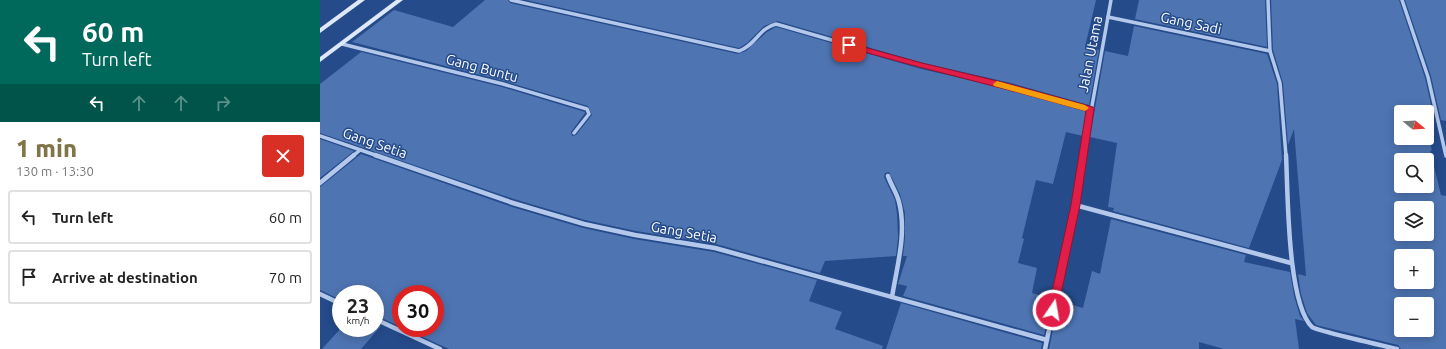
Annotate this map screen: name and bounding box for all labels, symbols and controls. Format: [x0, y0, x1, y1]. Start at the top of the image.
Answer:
street label: Gang Sadi [1159, 9, 1223, 37]
street label: Jalan Utama [1075, 14, 1105, 94]
icon: left [16, 16, 68, 68]
text: 60 m [82, 16, 144, 47]
pin [832, 28, 866, 62]
icon: arrive [838, 34, 860, 56]
text: Turn left [82, 49, 152, 69]
street label: Gang Buntu [444, 51, 520, 85]
icon: left [86, 92, 108, 114]
icon: ahead [128, 92, 150, 114]
icon: ahead [170, 92, 192, 114]
icon: right [212, 92, 234, 114]
north arrow [1394, 105, 1434, 145]
map controls [1394, 105, 1434, 337]
street label: Gang Setia [341, 125, 409, 161]
text: 1 min [16, 135, 77, 162]
button: close [262, 135, 304, 177]
button: search [1394, 153, 1434, 193]
text: 130 m · 13:30 [16, 164, 94, 178]
button: layers [1394, 201, 1434, 241]
icon: left [18, 206, 40, 228]
text: Turn left [52, 209, 113, 226]
text: 60 m [269, 209, 302, 226]
street label: Gang Setia [650, 218, 718, 246]
button: + [1394, 249, 1434, 289]
icon: arrive [18, 266, 40, 288]
text: Arrive at destination [52, 269, 198, 286]
text: 70 m [269, 269, 302, 286]
speed limit sign: 30 [392, 285, 444, 337]
position arrow [1032, 289, 1074, 331]
text: 23 [347, 294, 369, 317]
button: − [1394, 297, 1434, 337]
text: km/h [346, 315, 370, 326]

